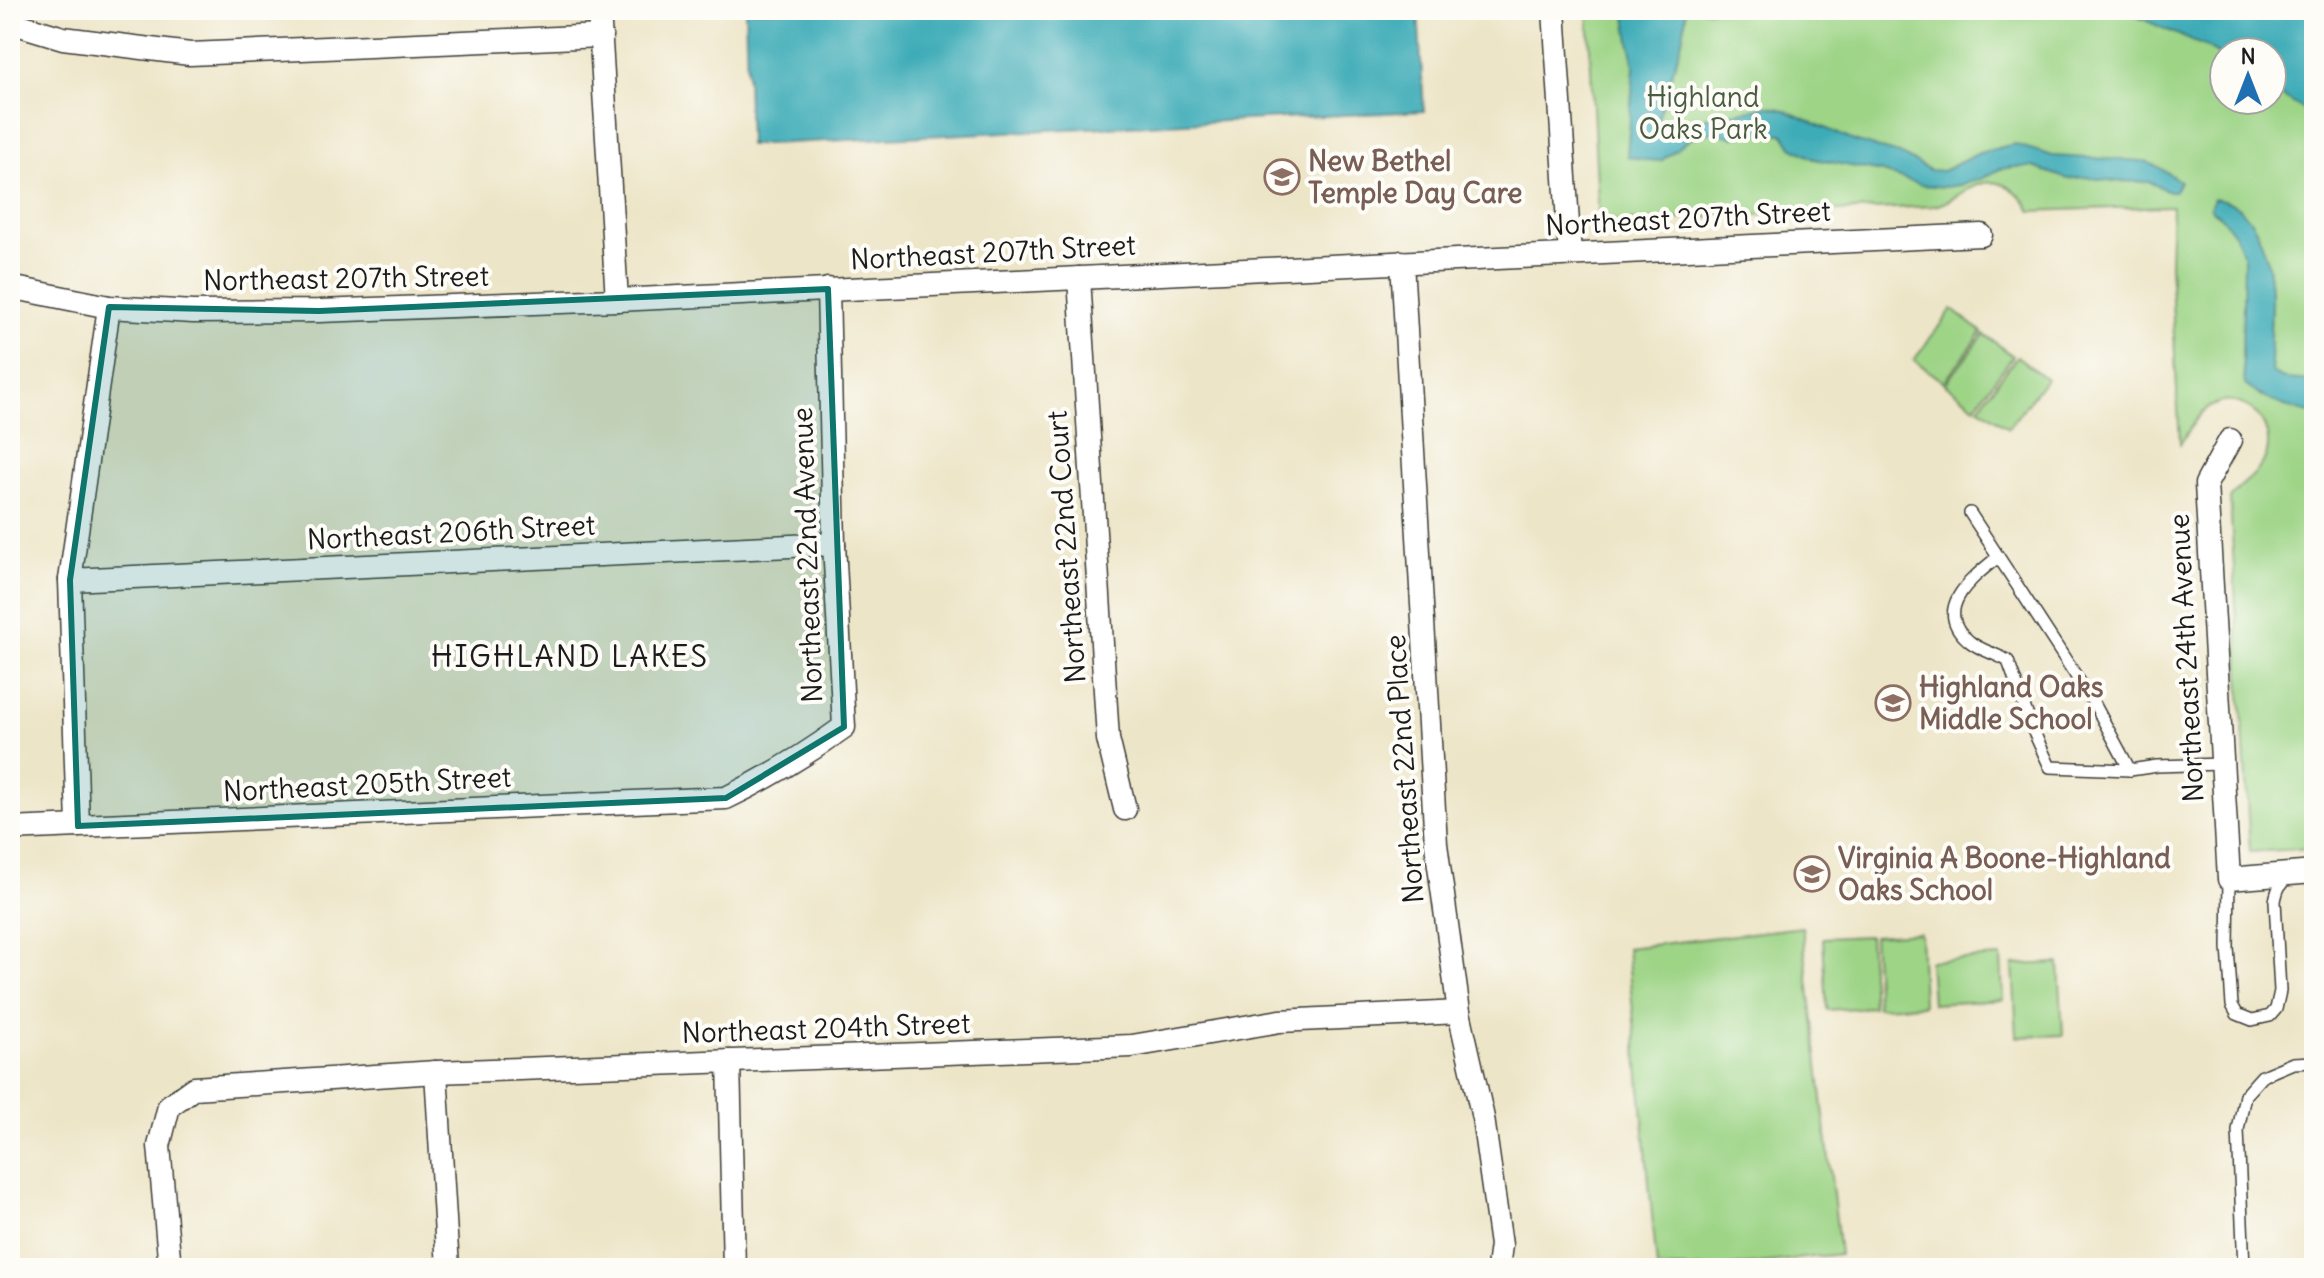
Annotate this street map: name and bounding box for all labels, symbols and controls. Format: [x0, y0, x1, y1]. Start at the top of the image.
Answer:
north arrow [2208, 36, 2288, 116]
text: N [2240, 42, 2256, 70]
park label: Highland Oaks Park [1638, 79, 1768, 147]
place label: New Bethel Temple Day Care [1308, 143, 1522, 211]
school or university icon: New Bethel Temple Day Care [1263, 158, 1301, 196]
street label: Northeast 207th Street [1544, 193, 1832, 243]
street label: Northeast 207th Street [849, 227, 1137, 277]
street label: Northeast 207th Street [203, 258, 489, 298]
street label: Northeast 22nd Avenue [784, 407, 830, 703]
street label: Northeast 22nd Court [1039, 410, 1093, 684]
street label: Northeast 206th Street [306, 506, 596, 558]
street label: Northeast 24th Avenue [2160, 513, 2212, 803]
street label: Northeast 22nd Place [1377, 633, 1431, 905]
district label: HIGHLAND LAKES [431, 637, 709, 675]
place label: Highland Oaks Middle School [1919, 669, 2104, 737]
school or university icon: Highland Oaks Middle School [1874, 684, 1912, 722]
street label: Northeast 205th Street [222, 758, 512, 810]
place label: Virginia A Boone-Highland Oaks School [1838, 840, 2171, 908]
school or university icon: Virginia A Boone-Highland Oaks School [1793, 855, 1831, 893]
street label: Northeast 204th Street [681, 1005, 971, 1051]

